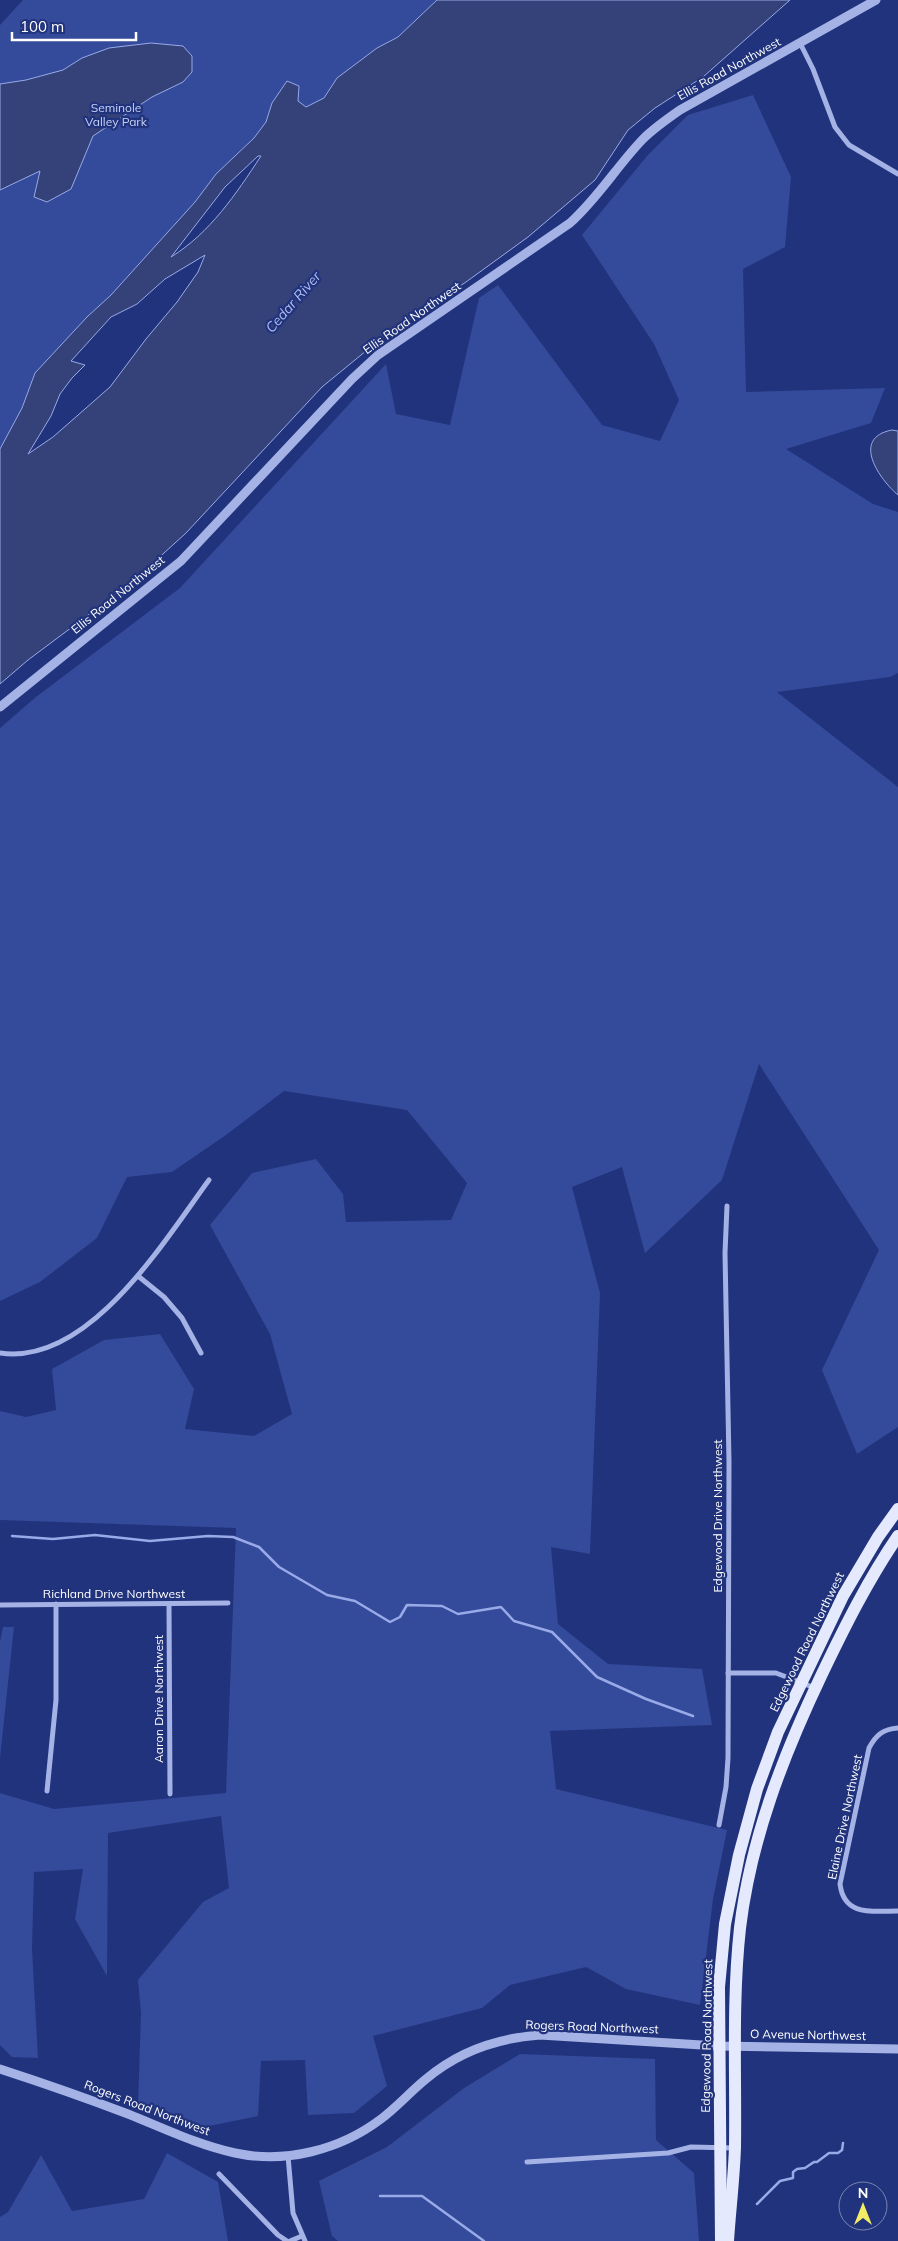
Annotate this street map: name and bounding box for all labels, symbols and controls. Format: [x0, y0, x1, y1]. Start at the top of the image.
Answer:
scale bar [12, 10, 136, 42]
text: 100 m [20, 17, 64, 36]
street label: Ellis Road Northwest [674, 34, 783, 103]
park label: Seminole Valley Park [85, 100, 148, 129]
water label: Cedar River [262, 267, 325, 336]
street label: Ellis Road Northwest [360, 278, 463, 357]
street label: Ellis Road Northwest [68, 552, 167, 637]
street label: Edgewood Drive Northwest [710, 1439, 725, 1593]
street label: Edgewood Road Northwest [766, 1570, 847, 1714]
street label: Richland Drive Northwest [43, 1586, 185, 1601]
street label: Aaron Drive Northwest [151, 1635, 166, 1763]
street label: Elaine Drive Northwest [824, 1753, 865, 1881]
street label: Edgewood Road Northwest [698, 1959, 715, 2113]
street label: Rogers Road Northwest [525, 2017, 659, 2036]
street label: O Avenue Northwest [750, 2026, 866, 2043]
street label: Rogers Road Northwest [82, 2077, 212, 2138]
north arrow [838, 2181, 888, 2231]
text: N [858, 2184, 868, 2202]

